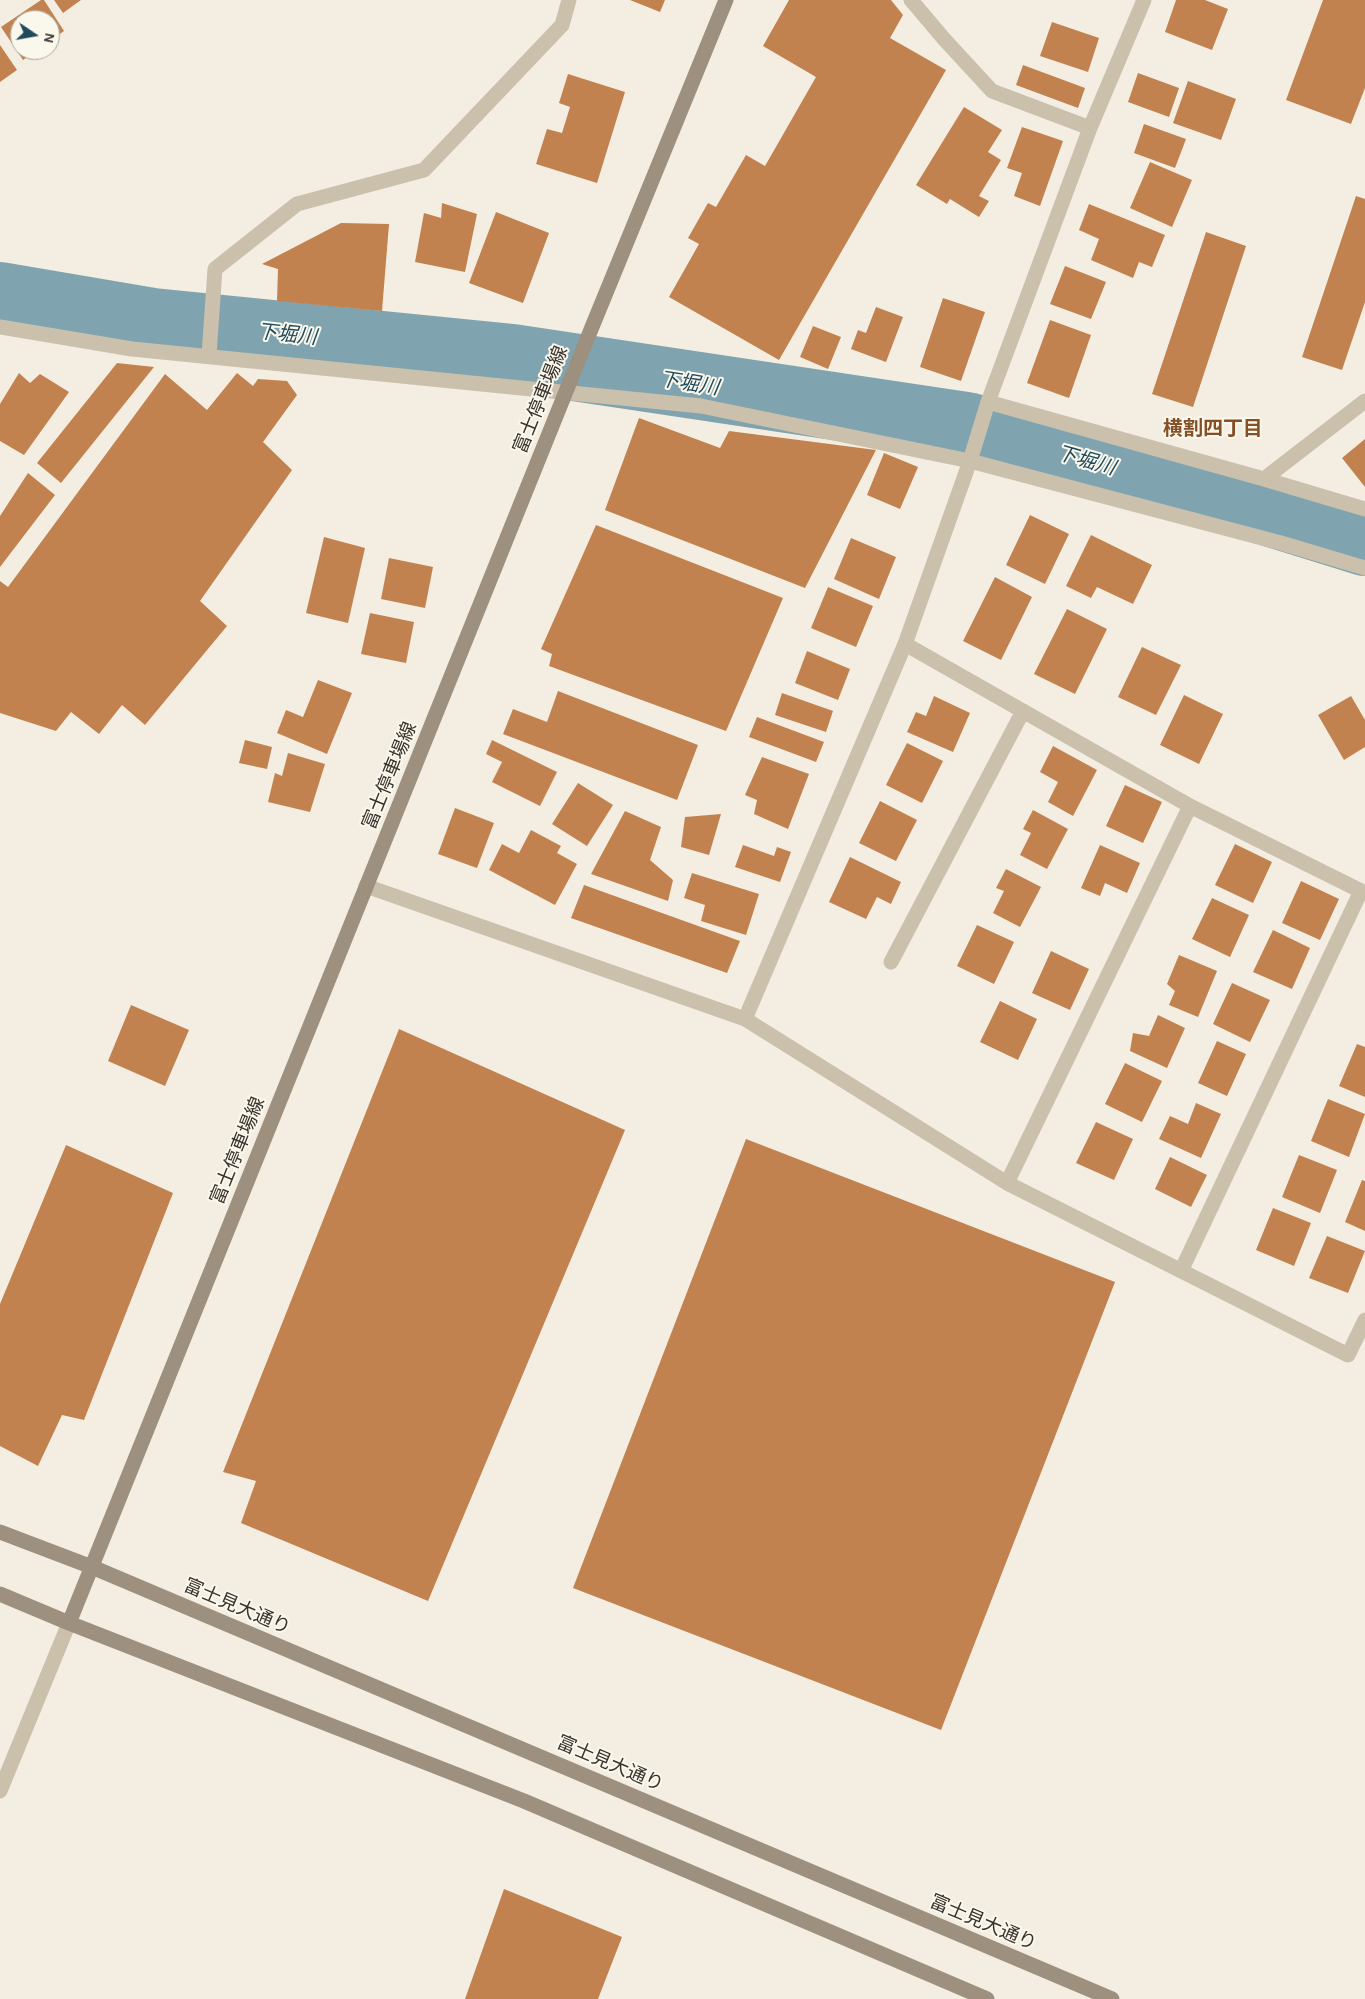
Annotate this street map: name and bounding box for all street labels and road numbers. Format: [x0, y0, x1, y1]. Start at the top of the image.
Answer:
street label: 富士停車場線 [509, 343, 573, 457]
street label: 富士停車場線 [358, 719, 422, 833]
street label: 富士停車場線 [206, 1094, 270, 1208]
street label: 富士見大通り [180, 1574, 294, 1640]
street label: 富士見大通り [553, 1731, 667, 1797]
street label: 富士見大通り [926, 1890, 1040, 1956]

